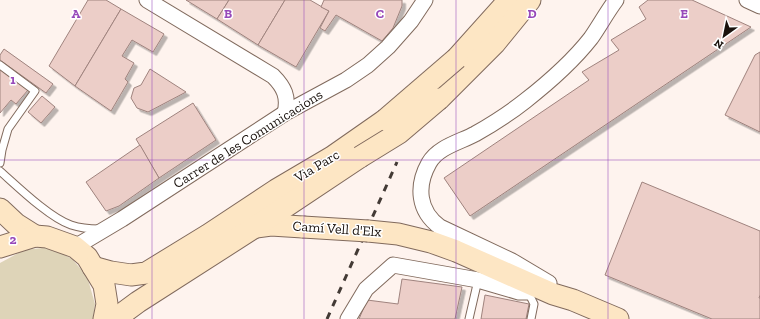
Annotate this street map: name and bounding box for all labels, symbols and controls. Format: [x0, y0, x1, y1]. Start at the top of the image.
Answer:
text: A [72, 6, 81, 21]
text: B [224, 6, 232, 21]
text: C [376, 6, 384, 21]
text: D [527, 6, 537, 21]
text: E [680, 6, 688, 21]
north arrow [704, 16, 744, 56]
text: N [711, 36, 726, 52]
text: 1 [10, 72, 16, 87]
street label: Carrer de les Comunicacions [170, 86, 326, 192]
street label: Via Parc [290, 146, 343, 187]
street label: Camí Vell d'Elx [292, 217, 382, 241]
text: 2 [10, 232, 17, 247]

